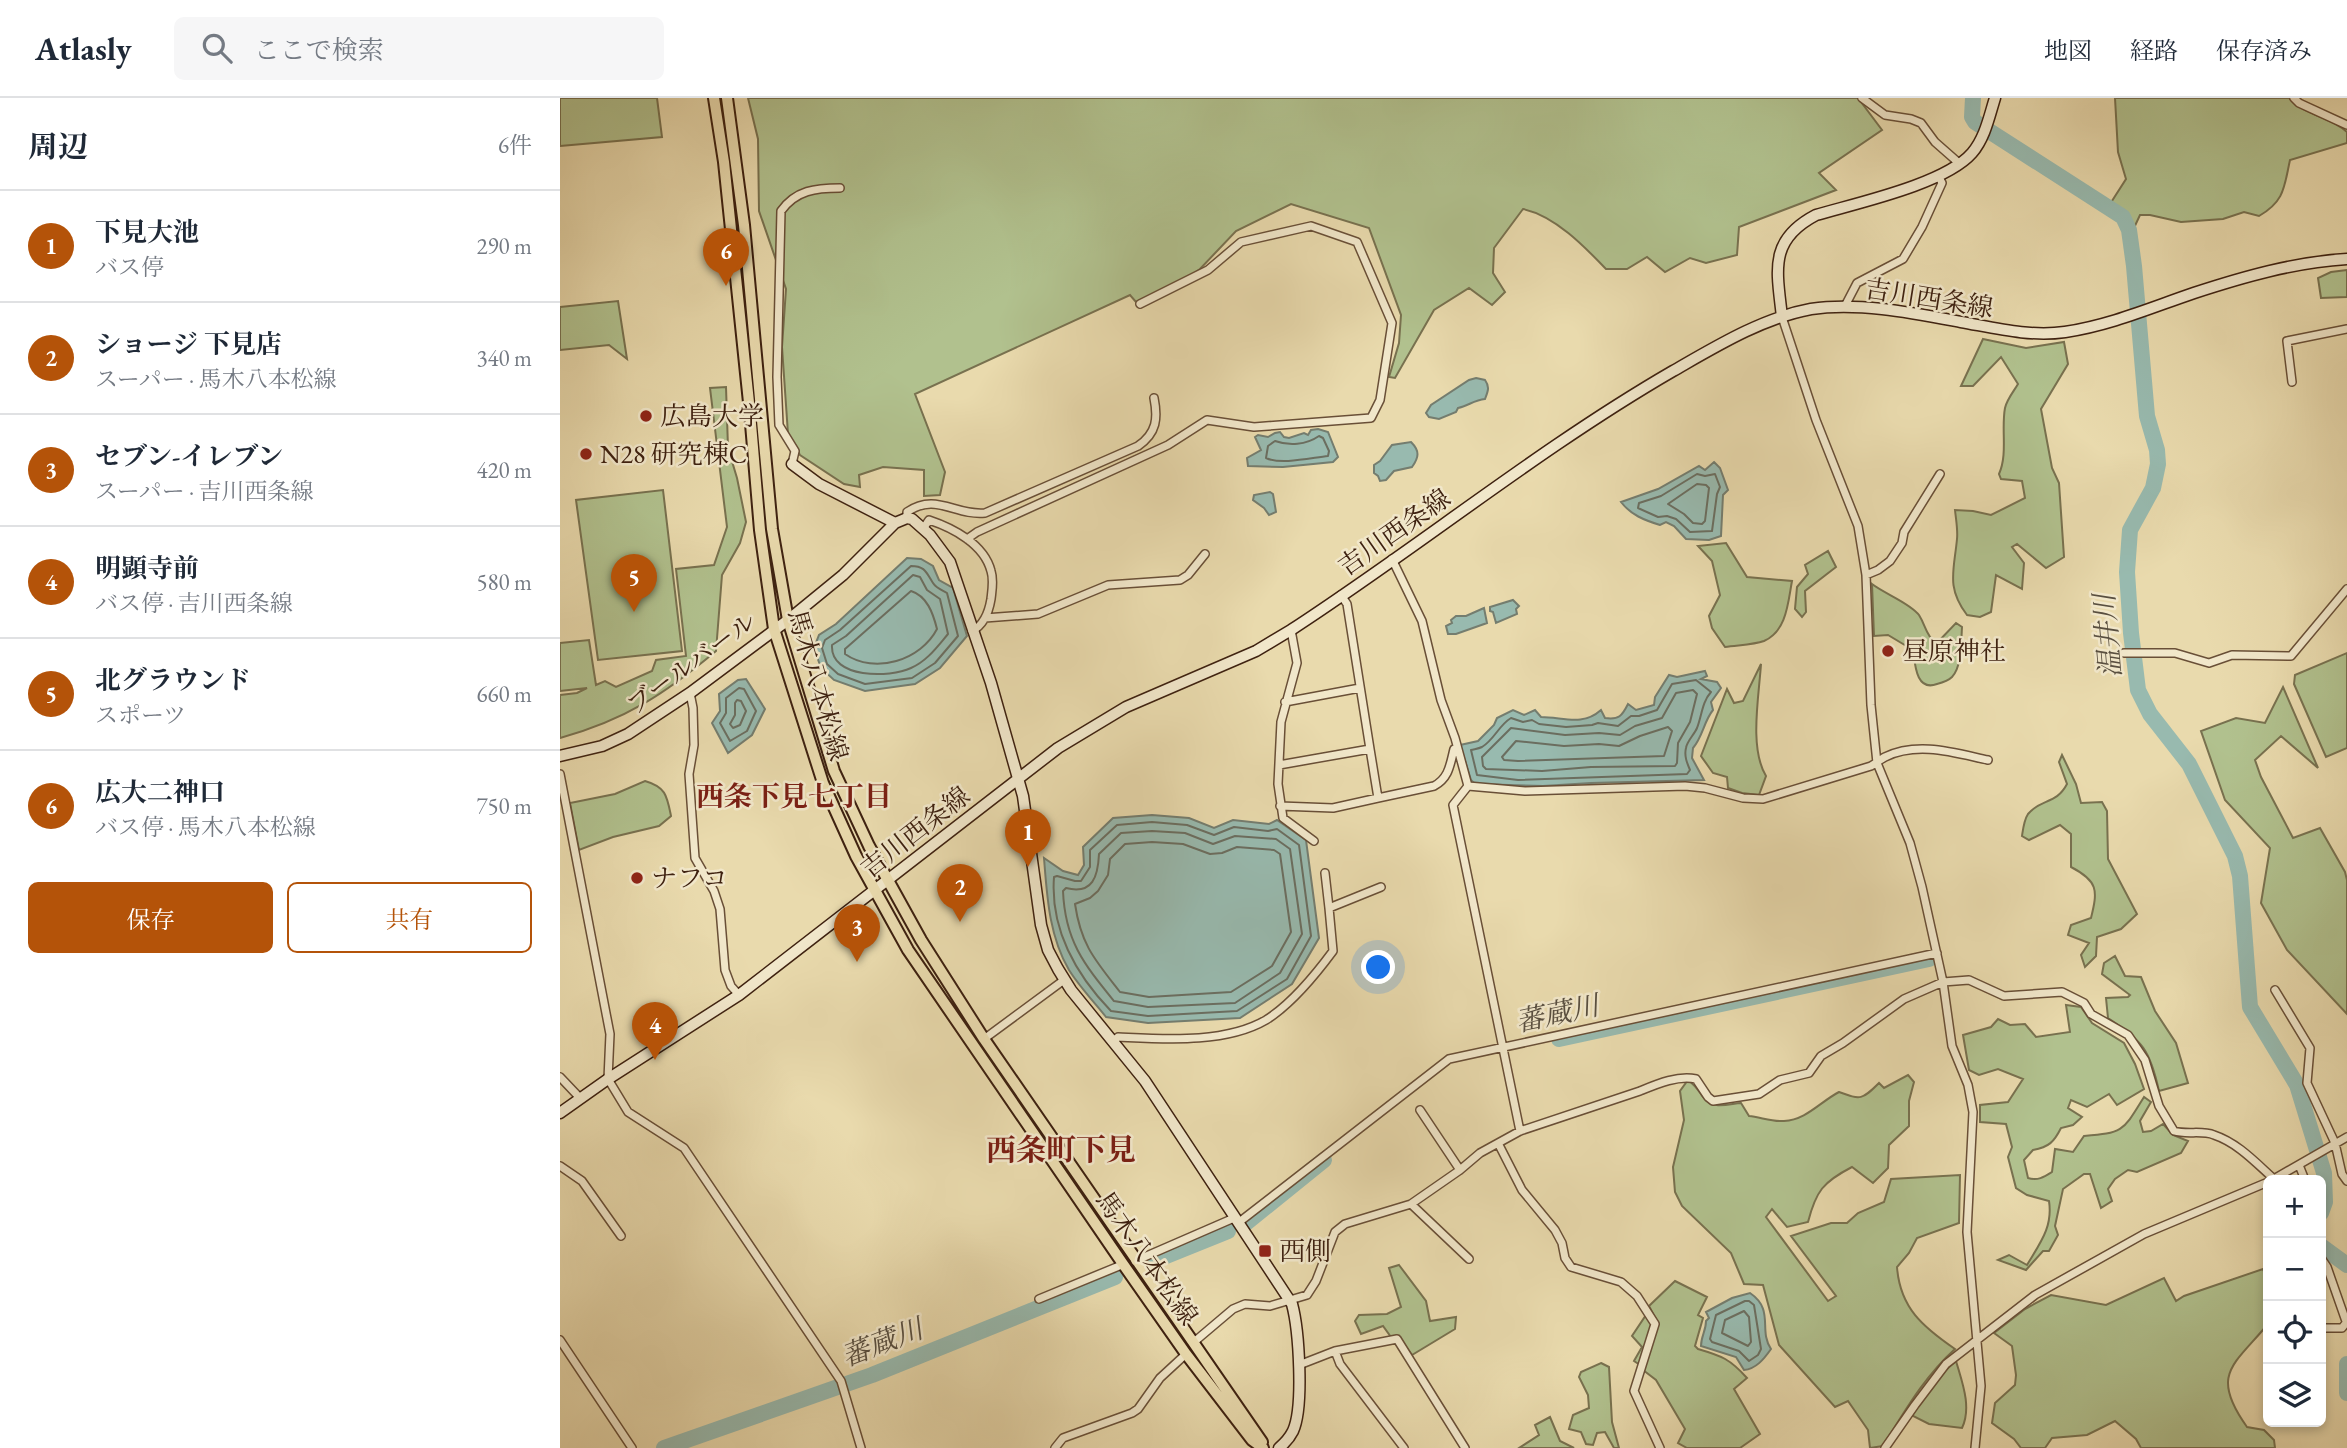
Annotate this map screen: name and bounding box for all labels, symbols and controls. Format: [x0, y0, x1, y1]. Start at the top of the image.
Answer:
search box [174, 17, 664, 80]
text: Atlasly [35, 27, 132, 70]
icon: search [198, 29, 236, 67]
text: ここで検索 [254, 33, 384, 67]
text: 地図 [2044, 35, 2092, 66]
text: 経路 [2130, 35, 2178, 66]
text: 保存済み [2216, 35, 2312, 66]
text: 周辺 [28, 127, 88, 166]
text: 6件 [498, 130, 532, 160]
text: 下見大池 [95, 215, 199, 249]
pin: 6 [703, 228, 749, 286]
text: 1 [45, 231, 57, 261]
text: 290 m [476, 231, 532, 261]
text: バス停 [95, 252, 164, 282]
street label: 吉川西条線 [1862, 271, 1996, 325]
text: ショージ 下見店 [95, 327, 282, 361]
text: 2 [45, 343, 57, 373]
text: 340 m [476, 343, 532, 373]
text: スーパー · 馬木八本松線 [95, 364, 337, 394]
place label: 広島大学 [660, 399, 764, 433]
marker: 広島大学 [638, 408, 654, 424]
place label: N28 研究棟C [600, 437, 747, 471]
text: セブン-イレブン [95, 439, 283, 473]
marker: N28 研究棟C [578, 446, 594, 462]
text: 3 [45, 455, 57, 485]
text: 420 m [476, 455, 532, 485]
text: スーパー · 吉川西条線 [95, 476, 314, 506]
street label: 吉川西条線 [1331, 481, 1457, 583]
text: 明顕寺前 [95, 551, 199, 585]
pin: 5 [611, 554, 657, 612]
text: 4 [45, 567, 57, 597]
text: 580 m [476, 567, 532, 597]
text: バス停 · 吉川西条線 [95, 588, 293, 618]
water label: 温井川 [2085, 590, 2129, 679]
street label: ブールバール [619, 604, 763, 722]
street label: 馬木八本松線 [780, 605, 856, 765]
place label: 昼原神社 [1902, 634, 2006, 668]
marker: 昼原神社 [1880, 643, 1896, 659]
text: 北グラウンド [95, 663, 251, 697]
text: 5 [45, 679, 57, 709]
text: 660 m [476, 679, 532, 709]
text: スポーツ [95, 700, 186, 730]
text: 広大二神口 [95, 775, 225, 809]
district label: 西条下見七丁目 [696, 778, 892, 814]
street label: 吉川西条線 [853, 779, 977, 885]
text: 6 [45, 791, 57, 821]
text: 750 m [476, 791, 532, 821]
pin: 1 [1005, 809, 1051, 867]
text: バス停 · 馬木八本松線 [95, 812, 316, 842]
place label: ナフコ [651, 861, 728, 895]
pin: 2 [937, 864, 983, 922]
marker: ナフコ [629, 870, 645, 886]
button: 保存 [28, 882, 273, 953]
button: 共有 [287, 882, 532, 953]
pin: 3 [834, 904, 880, 962]
your location [1361, 950, 1395, 984]
water label: 蕃蔵川 [1512, 986, 1605, 1039]
pin: 4 [632, 1002, 678, 1060]
district label: 西条町下見 [986, 1130, 1136, 1169]
map controls [2263, 1175, 2326, 1427]
button: + [2263, 1175, 2326, 1238]
street label: 馬木八本松線 [1088, 1184, 1206, 1332]
place label: 西側 [1279, 1234, 1331, 1268]
button: − [2263, 1238, 2326, 1301]
marker: 西側 [1257, 1243, 1273, 1259]
button: locate [2263, 1301, 2326, 1364]
water label: 蕃蔵川 [836, 1309, 930, 1374]
button: layers [2263, 1364, 2326, 1427]

